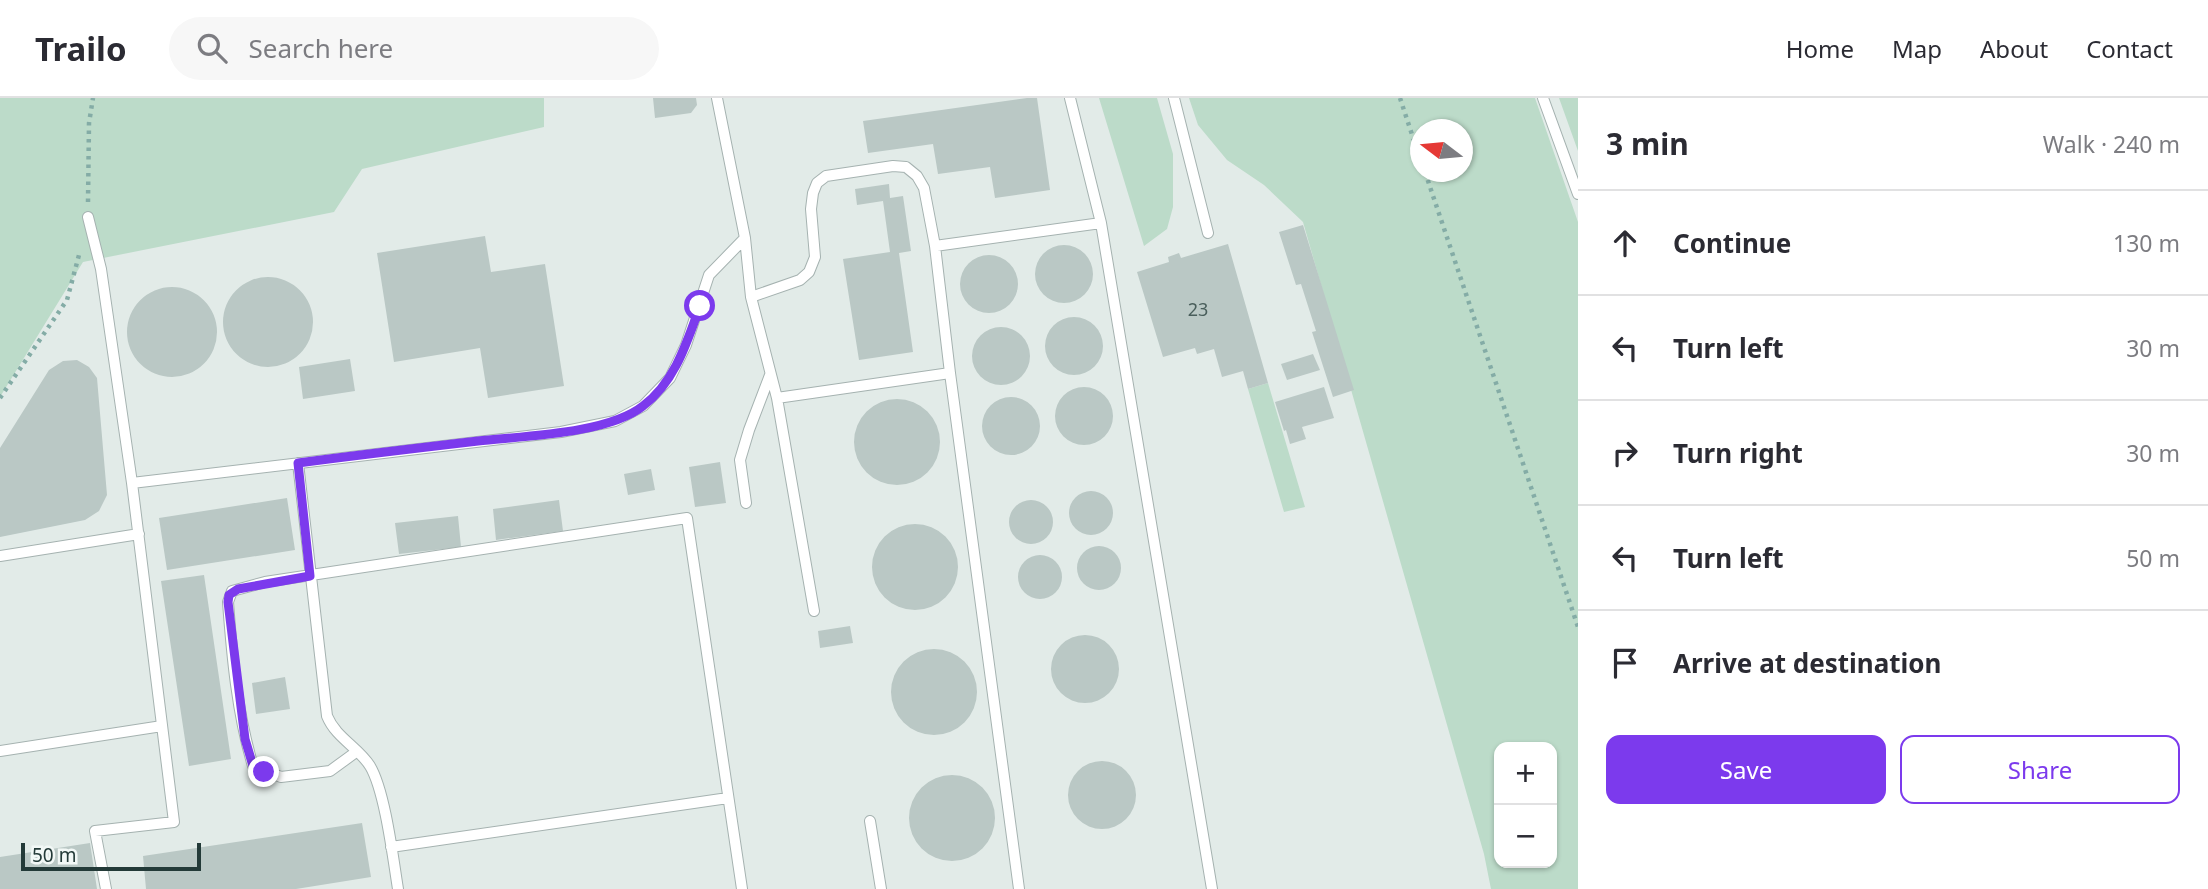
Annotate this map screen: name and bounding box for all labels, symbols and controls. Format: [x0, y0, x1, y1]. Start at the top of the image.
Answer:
search box [169, 17, 659, 80]
text: Trailo [35, 26, 127, 71]
icon: search [193, 29, 231, 67]
text: Search here [249, 30, 393, 66]
text: Home [1786, 32, 1854, 65]
text: Map [1892, 32, 1942, 65]
text: About [1980, 32, 2048, 65]
text: Contact [2086, 32, 2173, 65]
north arrow [1410, 119, 1473, 182]
text: 3 min [1606, 123, 1689, 164]
text: Walk · 240 m [2043, 128, 2180, 160]
icon: ahead [1606, 224, 1644, 262]
text: Continue [1673, 225, 1791, 261]
text: 130 m [2113, 227, 2180, 259]
route start [684, 290, 715, 321]
house number: 23 [1188, 297, 1208, 321]
icon: left [1606, 329, 1644, 367]
text: Turn left [1673, 330, 1784, 366]
text: 30 m [2126, 332, 2180, 364]
icon: right [1606, 434, 1644, 472]
text: Turn right [1673, 435, 1803, 471]
text: 30 m [2126, 437, 2180, 469]
icon: left [1606, 539, 1644, 577]
text: Turn left [1673, 540, 1784, 576]
text: 50 m [2126, 542, 2180, 574]
icon: arrive [1606, 644, 1644, 682]
text: Arrive at destination [1673, 645, 1942, 681]
button: Save [1606, 735, 1886, 804]
button: Share [1900, 735, 2180, 804]
map controls [1494, 742, 1557, 868]
button: + [1494, 742, 1557, 805]
route end [248, 756, 279, 787]
button: − [1494, 805, 1557, 868]
scale bar [21, 840, 201, 872]
text: 50 m [32, 842, 76, 868]

